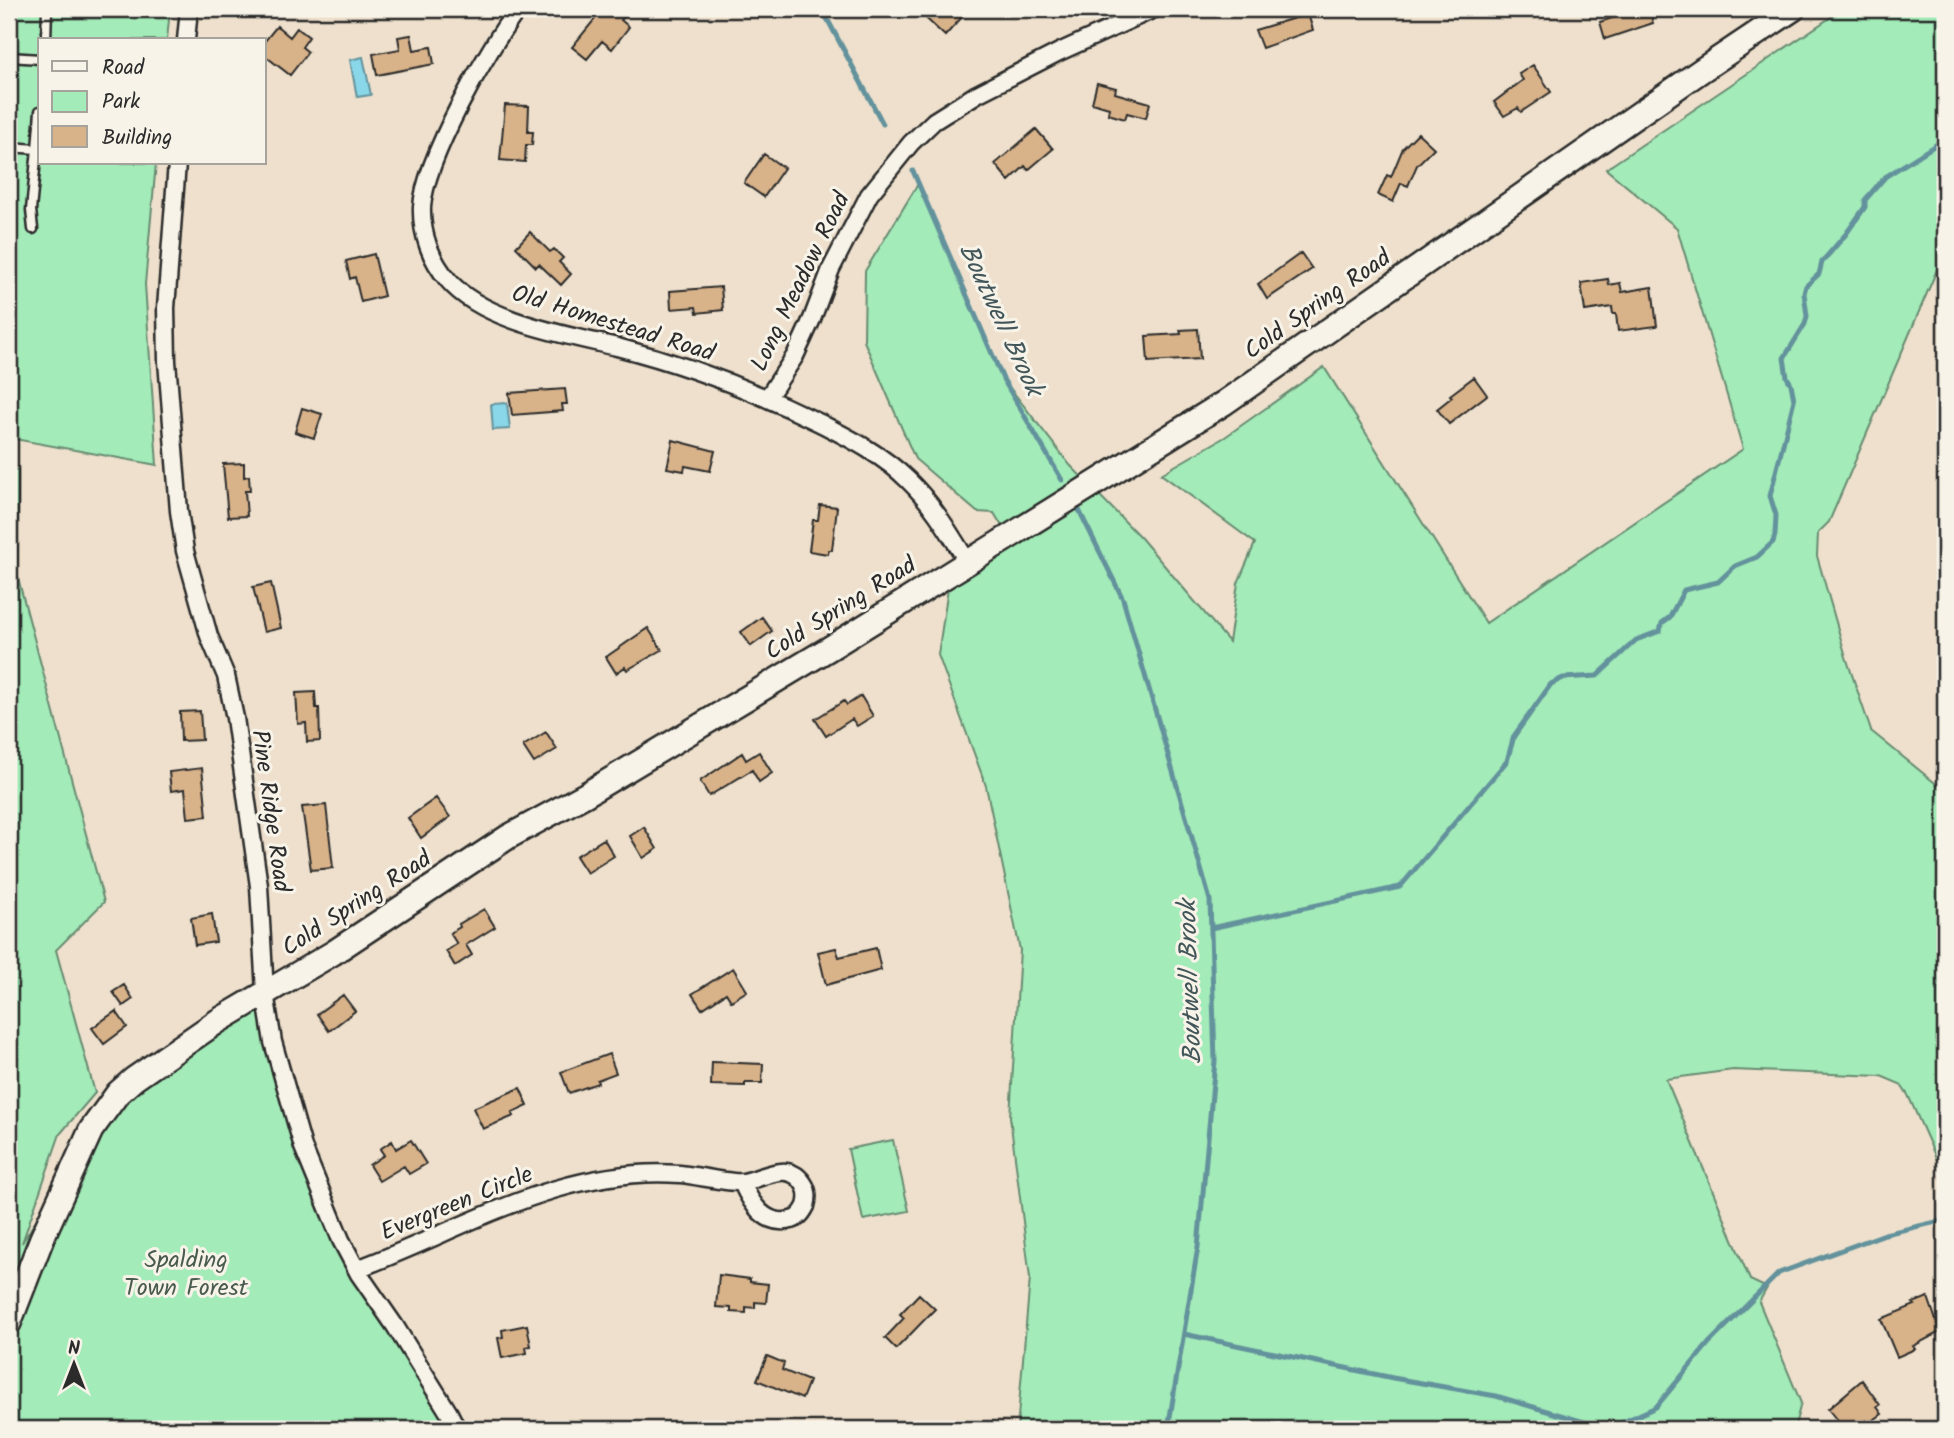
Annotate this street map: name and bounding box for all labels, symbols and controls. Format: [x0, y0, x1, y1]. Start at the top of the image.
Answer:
legend [38, 38, 266, 164]
text: Road [102, 52, 145, 85]
text: Park [102, 86, 140, 119]
text: Building [102, 122, 172, 155]
street label: Long Meadow Road [741, 185, 862, 378]
water label: Boutwell Brook [946, 237, 1055, 407]
street label: Cold Spring Road [1236, 239, 1401, 370]
street label: Old Homestead Road [507, 275, 720, 374]
street label: Cold Spring Road [758, 546, 925, 671]
street label: Pine Ridge Road [239, 727, 301, 896]
street label: Cold Spring Road [274, 840, 441, 967]
water label: Boutwell Brook [1167, 895, 1215, 1065]
street label: Evergreen Circle [375, 1156, 539, 1252]
park label: Spalding Town Forest [124, 1241, 249, 1308]
north arrow [38, 1330, 108, 1400]
text: N [68, 1334, 80, 1364]

